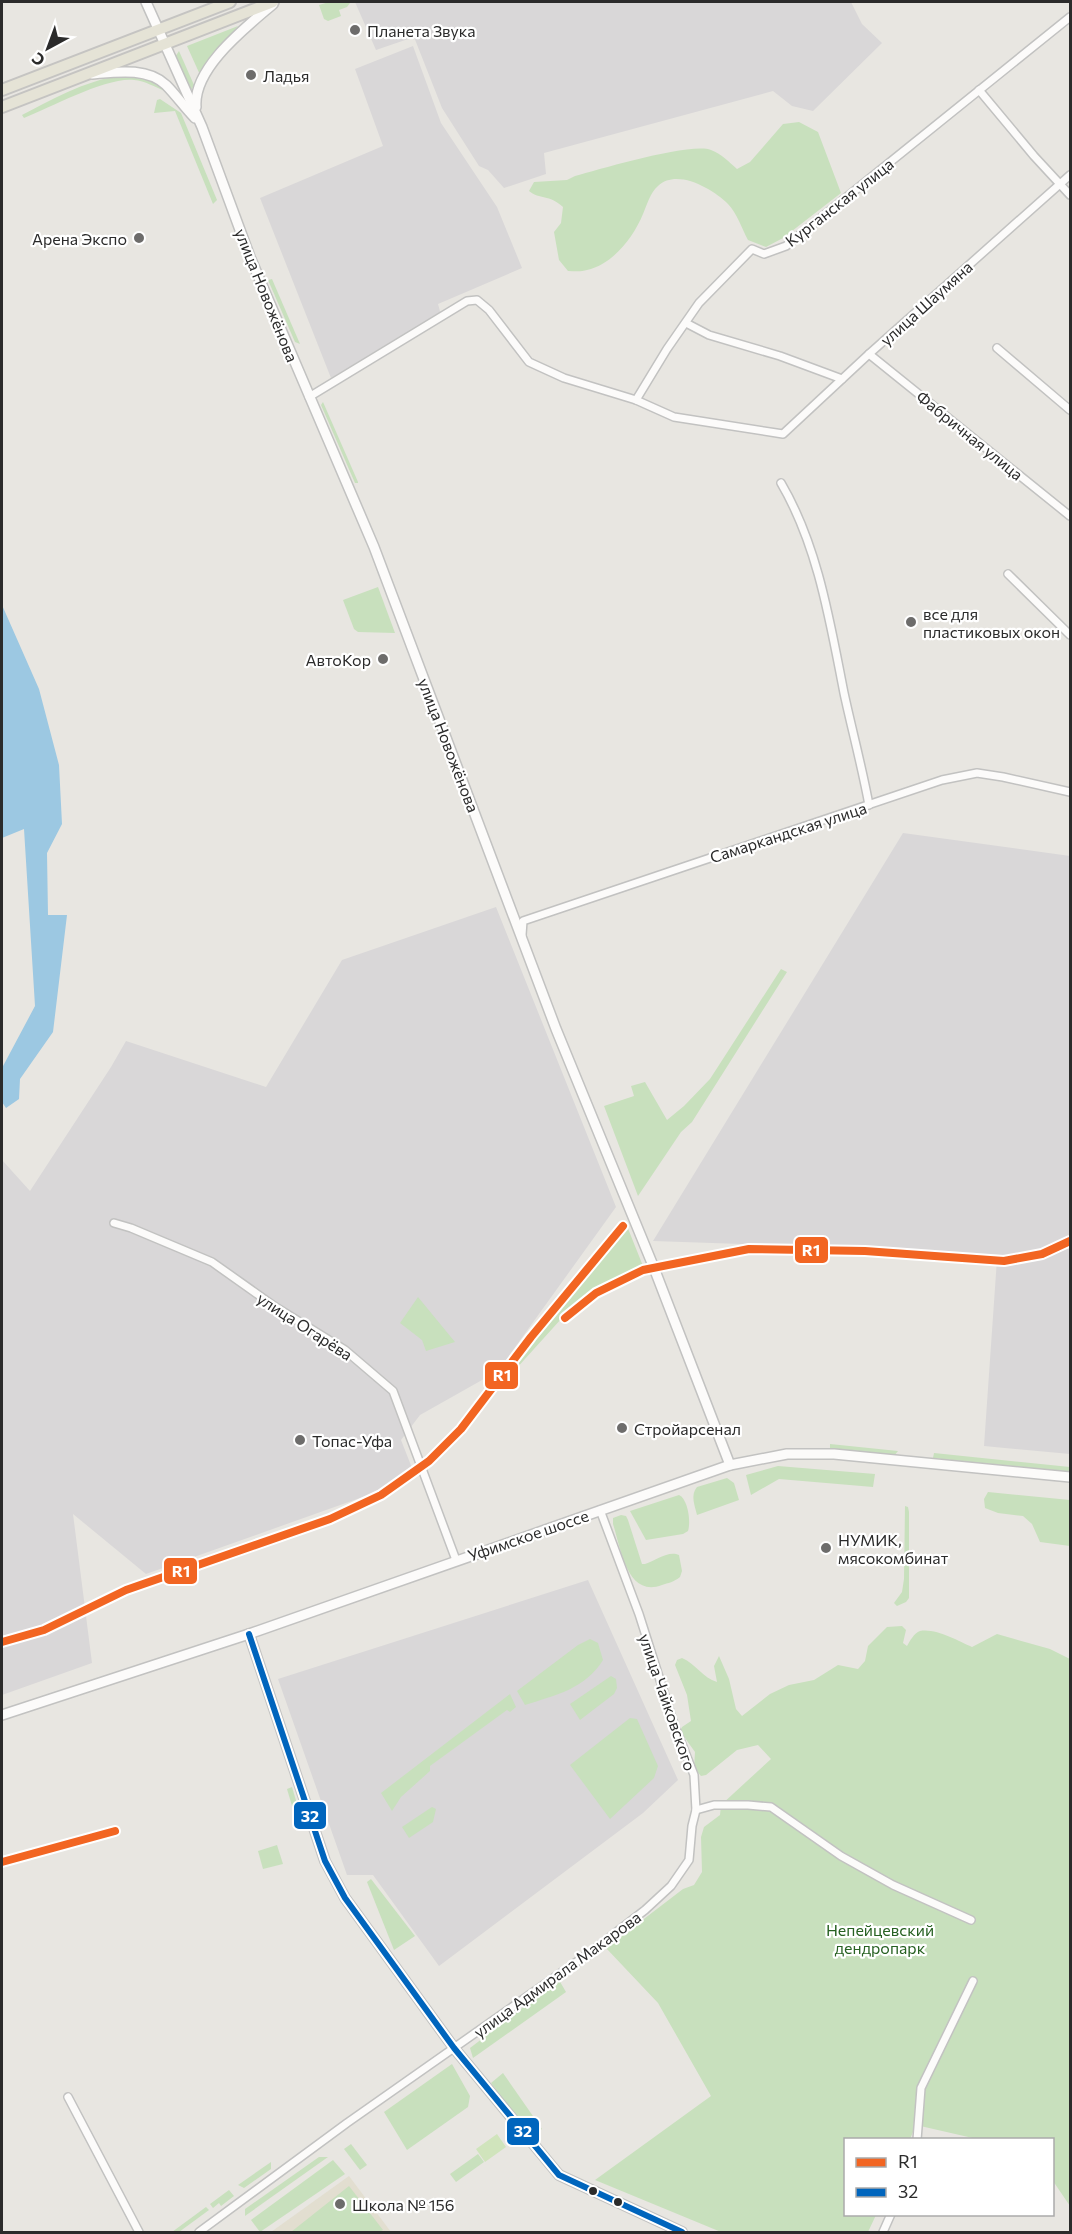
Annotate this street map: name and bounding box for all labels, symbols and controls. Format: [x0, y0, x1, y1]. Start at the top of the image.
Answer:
north arrow [18, 18, 78, 78]
place label: Планета Звука [367, 21, 476, 40]
marker: Планета Звука [348, 23, 362, 37]
text: С [27, 49, 48, 70]
place label: Ладья [263, 66, 309, 85]
marker: Ладья [244, 68, 258, 82]
street label: Курганская улица [781, 154, 897, 250]
street label: улица Новожёнова [232, 225, 302, 365]
place label: Арена Экспо [32, 229, 127, 248]
marker: Арена Экспо [132, 231, 146, 245]
street label: улица Шаумяна [876, 257, 976, 349]
street label: Фабричная улица [913, 386, 1027, 484]
place label: все для пластиковых окон [923, 604, 1060, 641]
marker: все для пластиковых окон [904, 615, 918, 629]
place label: АвтоКор [305, 650, 371, 669]
marker: АвтоКор [376, 652, 390, 666]
street label: улица Новожёнова [415, 675, 483, 815]
street label: Самаркандская улица [707, 798, 869, 866]
line badge: R1 [794, 1236, 829, 1264]
text: R1 [802, 1240, 820, 1259]
street label: улица Огарёва [254, 1288, 356, 1364]
line badge: R1 [484, 1361, 519, 1390]
text: R1 [493, 1365, 511, 1384]
place label: Стройарсенал [634, 1419, 741, 1438]
marker: Стройарсенал [615, 1421, 629, 1435]
place label: Топас-Уфа [312, 1431, 392, 1450]
marker: Топас-Уфа [293, 1433, 307, 1447]
street label: Уфимское шоссе [465, 1505, 591, 1565]
place label: НУМИК, мясокомбинат [838, 1530, 949, 1567]
marker: НУМИК, мясокомбинат [819, 1541, 833, 1555]
line badge: R1 [163, 1557, 198, 1585]
text: R1 [172, 1561, 190, 1580]
street label: улица Чайковского [636, 1631, 700, 1773]
line badge: 32 [293, 1801, 327, 1830]
text: 32 [301, 1806, 319, 1825]
street label: улица Адмирала Макарова [470, 1907, 644, 2041]
park label: Непейцевский дендропарк [826, 1920, 934, 1957]
line badge: 32 [506, 2117, 540, 2146]
text: 32 [514, 2121, 532, 2140]
legend [844, 2138, 1054, 2216]
text: R1 [898, 2150, 918, 2172]
text: 32 [898, 2180, 918, 2202]
unlabelled marker [587, 2185, 599, 2197]
place label: Школа № 156 [352, 2195, 455, 2214]
unlabelled marker [612, 2196, 624, 2208]
marker: Школа № 156 [333, 2197, 347, 2211]

